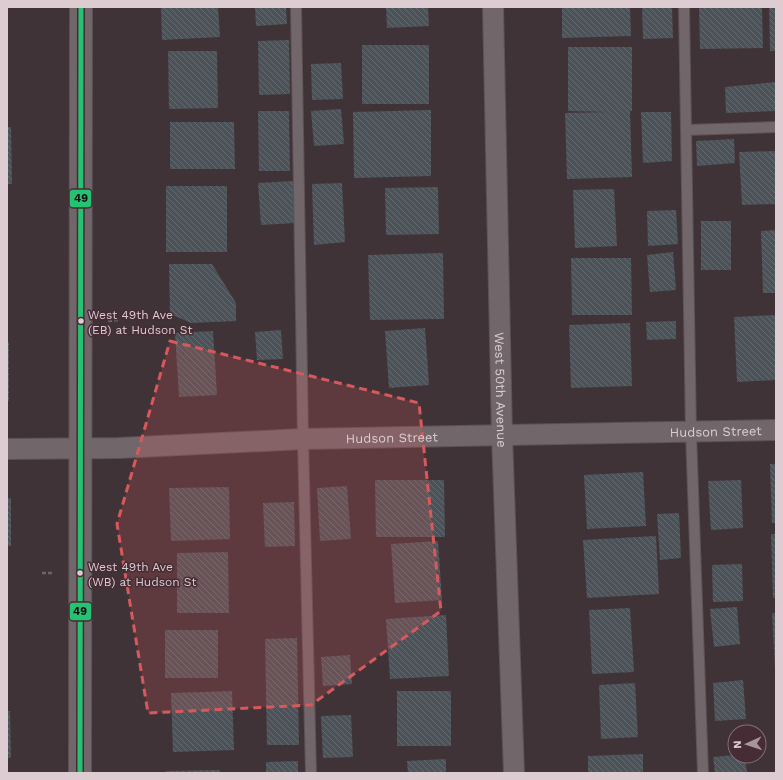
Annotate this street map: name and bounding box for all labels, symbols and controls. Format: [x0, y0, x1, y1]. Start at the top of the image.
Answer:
line badge: 49 [69, 189, 92, 208]
text: 49 [74, 192, 88, 205]
place label: West 49th Ave (EB) at Hudson St [88, 308, 193, 337]
marker: West 49th Ave (EB) at Hudson St [76, 316, 86, 326]
street label: West 50th Avenue [492, 332, 509, 448]
street label: Hudson Street [670, 423, 762, 440]
street label: Hudson Street [346, 429, 438, 446]
place label: West 49th Ave (WB) at Hudson St [88, 560, 197, 589]
marker: West 49th Ave (WB) at Hudson St [75, 568, 85, 578]
line badge: 49 [69, 602, 92, 621]
text: 49 [73, 605, 87, 618]
north arrow [727, 724, 767, 764]
text: N [731, 740, 744, 749]

